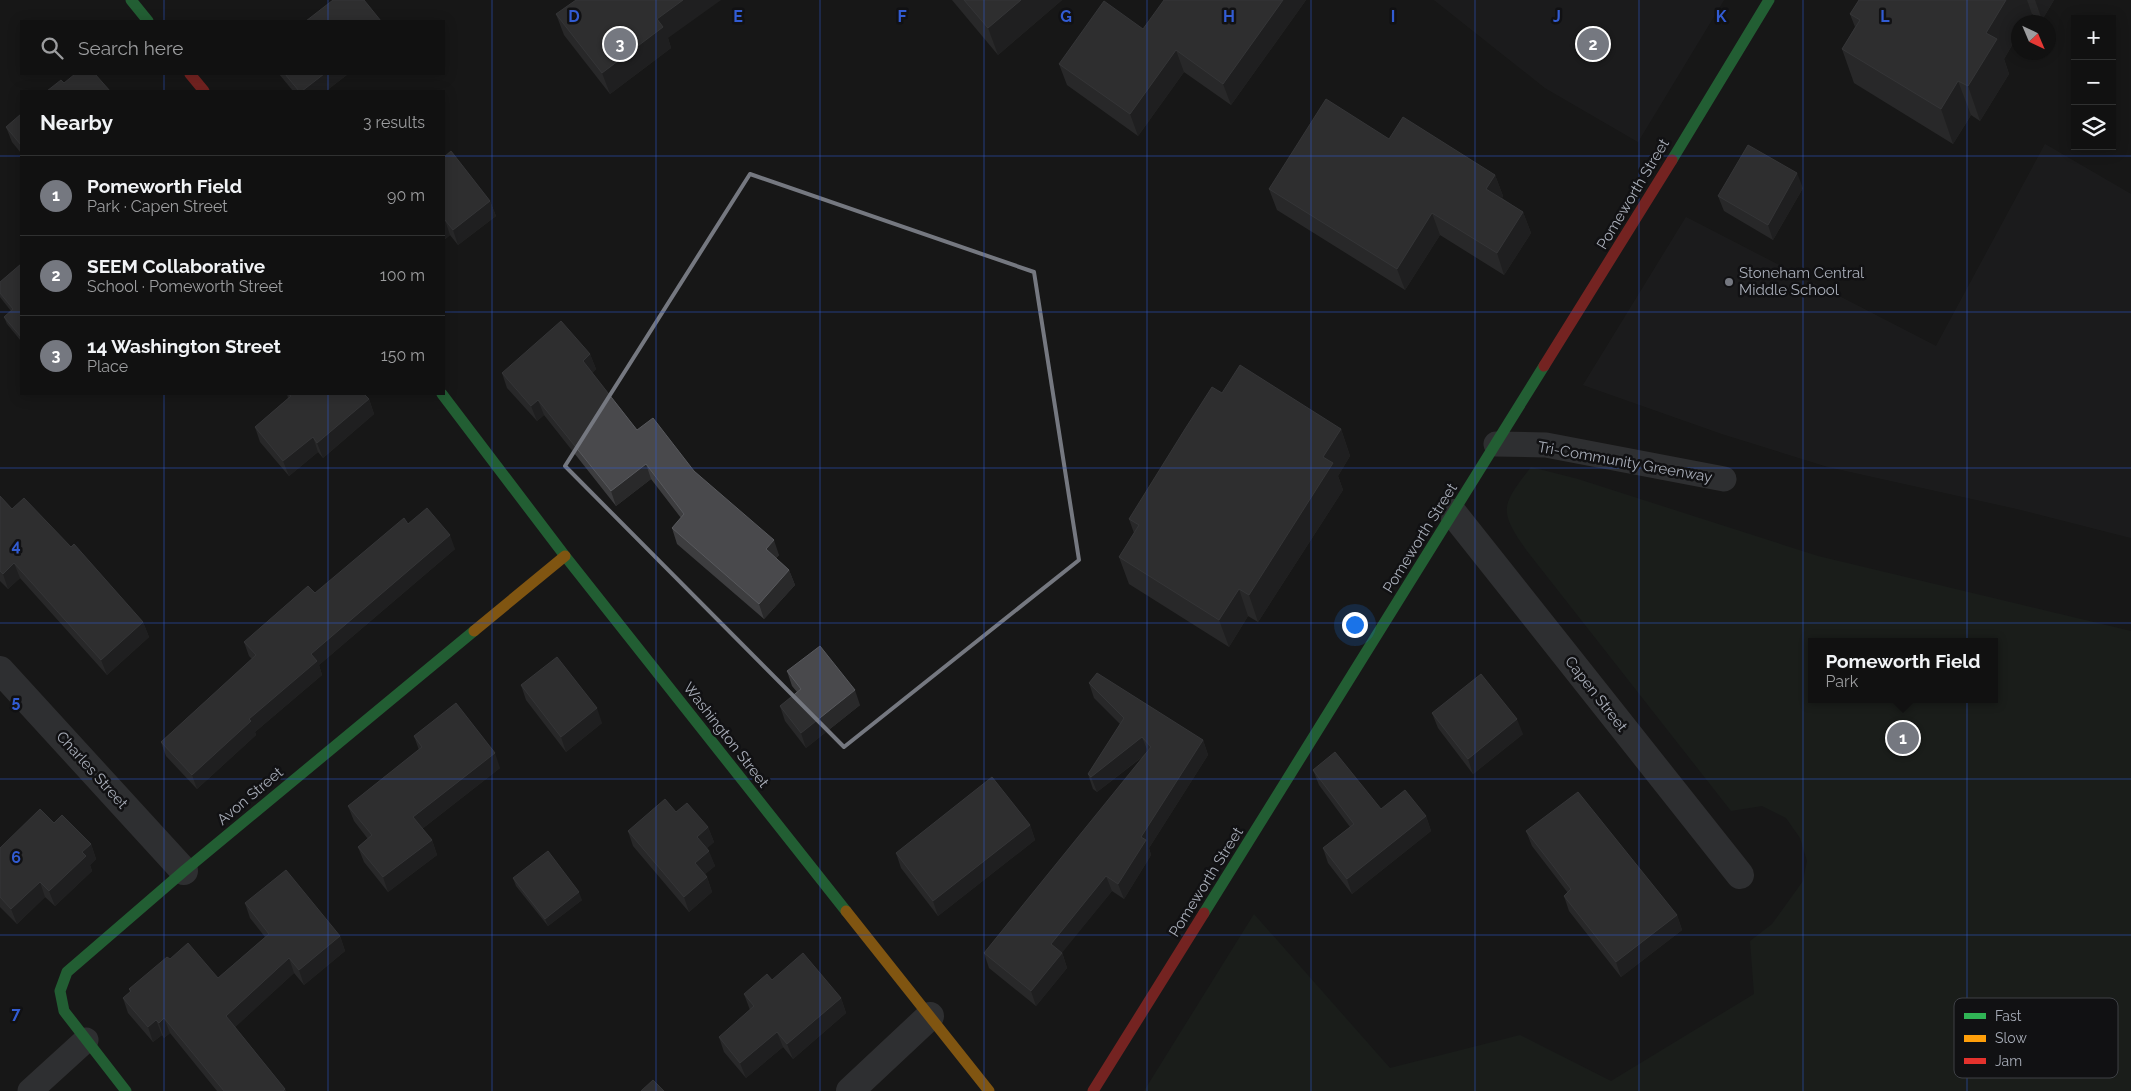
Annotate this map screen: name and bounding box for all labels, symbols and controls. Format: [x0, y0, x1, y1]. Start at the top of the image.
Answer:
text: D [568, 7, 580, 26]
text: E [733, 7, 743, 26]
text: F [897, 7, 907, 26]
text: G [1060, 7, 1072, 26]
text: H [1223, 7, 1235, 26]
text: I [1391, 7, 1395, 26]
text: J [1553, 7, 1561, 26]
text: K [1716, 7, 1727, 26]
text: L [1880, 7, 1890, 26]
north arrow [2011, 15, 2056, 60]
map controls [2071, 15, 2116, 150]
button: + [2071, 15, 2116, 60]
search box [20, 20, 445, 75]
pin: 3 [604, 25, 636, 63]
pin: 2 [1577, 25, 1609, 63]
icon: search [38, 34, 66, 62]
text: Search here [78, 37, 184, 59]
button: − [2071, 60, 2116, 105]
button: layers [2071, 105, 2116, 150]
text: Nearby [40, 110, 113, 135]
text: 3 results [363, 113, 425, 132]
street label: Pomeworth Street [1593, 135, 1673, 253]
text: Pomeworth Field [87, 175, 242, 197]
text: 1 [52, 186, 60, 205]
text: 90 m [387, 186, 425, 205]
text: Park · Capen Street [87, 197, 228, 216]
text: SEEM Collaborative [87, 255, 265, 277]
place label: Stoneham Central Middle School [1739, 264, 1865, 299]
text: 2 [51, 266, 61, 285]
text: 100 m [380, 266, 425, 285]
marker: Stoneham Central Middle School [1723, 276, 1735, 288]
text: School · Pomeworth Street [87, 277, 283, 296]
text: 14 Washington Street [87, 335, 281, 357]
text: 3 [52, 346, 60, 365]
text: 150 m [381, 346, 425, 365]
text: Place [87, 357, 128, 376]
street label: Tri-Community Greenway [1536, 438, 1714, 486]
street label: Pomeworth Street [1379, 480, 1461, 596]
text: 4 [11, 536, 21, 555]
your location [1342, 612, 1368, 638]
popup [1808, 638, 1998, 703]
text: Pomeworth Field [1825, 650, 1981, 672]
street label: Capen Street [1561, 653, 1631, 735]
text: Park [1825, 672, 1858, 691]
street label: Washington Street [679, 679, 773, 791]
text: 5 [12, 692, 21, 711]
pin: 1 [1887, 719, 1919, 757]
street label: Charles Street [53, 728, 131, 812]
street label: Avon Street [213, 763, 287, 829]
street label: Pomeworth Street [1165, 824, 1247, 940]
text: 6 [11, 848, 21, 867]
legend [1954, 998, 2118, 1078]
text: 7 [12, 1004, 21, 1023]
text: Fast [1995, 1008, 2022, 1024]
text: Slow [1995, 1030, 2027, 1046]
text: Jam [1995, 1053, 2022, 1069]

